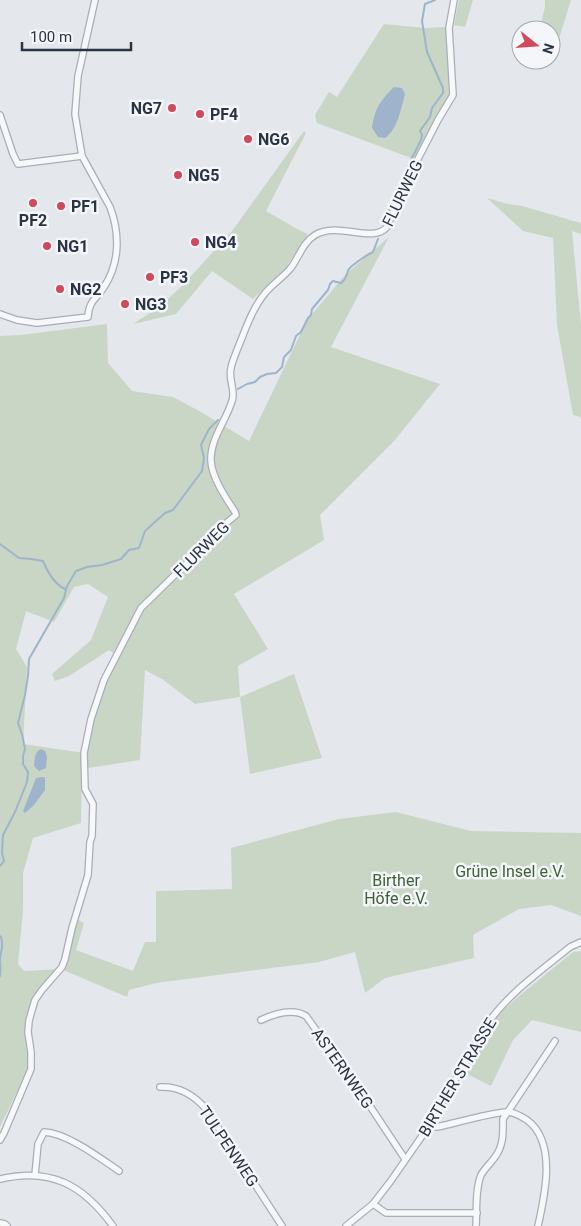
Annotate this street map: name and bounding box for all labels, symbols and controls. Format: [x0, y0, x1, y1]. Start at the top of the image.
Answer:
scale bar [22, 20, 131, 52]
north arrow [511, 20, 561, 70]
text: 100 m [30, 28, 72, 46]
text: N [539, 42, 558, 56]
place label: NG7 [131, 99, 162, 118]
marker: NG7 [166, 102, 178, 114]
place label: PF4 [210, 105, 238, 124]
marker: PF4 [194, 108, 206, 120]
place label: NG6 [258, 130, 289, 149]
marker: NG6 [242, 133, 254, 145]
street label: FLURWEG [378, 157, 427, 230]
place label: NG5 [188, 166, 219, 185]
marker: NG5 [172, 169, 184, 181]
marker: PF2 [27, 197, 39, 209]
place label: PF1 [71, 197, 99, 216]
marker: PF1 [55, 200, 67, 212]
place label: PF2 [19, 211, 47, 230]
place label: NG4 [205, 233, 236, 252]
marker: NG4 [189, 236, 201, 248]
place label: NG1 [57, 237, 88, 256]
marker: NG1 [41, 240, 53, 252]
place label: PF3 [160, 268, 188, 287]
marker: PF3 [144, 271, 156, 283]
place label: NG2 [70, 280, 101, 299]
marker: NG2 [54, 283, 66, 295]
place label: NG3 [135, 295, 166, 314]
marker: NG3 [119, 298, 131, 310]
street label: FLURWEG [169, 517, 233, 581]
park label: Grüne Insel e.V. [455, 862, 565, 881]
park label: Birther Höfe e.V. [364, 871, 428, 908]
street label: BIRTHER STRASSE [415, 1015, 500, 1140]
street label: ASTERNWEG [308, 1024, 377, 1112]
street label: TULPENWEG [195, 1102, 263, 1190]

